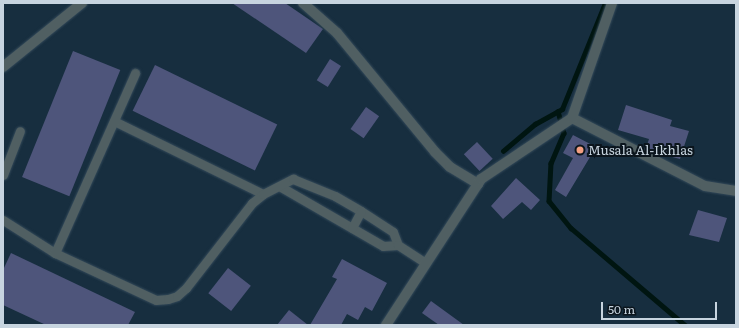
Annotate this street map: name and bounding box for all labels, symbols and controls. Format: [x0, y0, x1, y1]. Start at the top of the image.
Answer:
place label: Musala Al-Ikhlas [588, 142, 693, 158]
marker: Musala Al-Ikhlas [575, 145, 585, 155]
scale bar [603, 294, 719, 320]
text: 50 m [608, 300, 635, 318]

